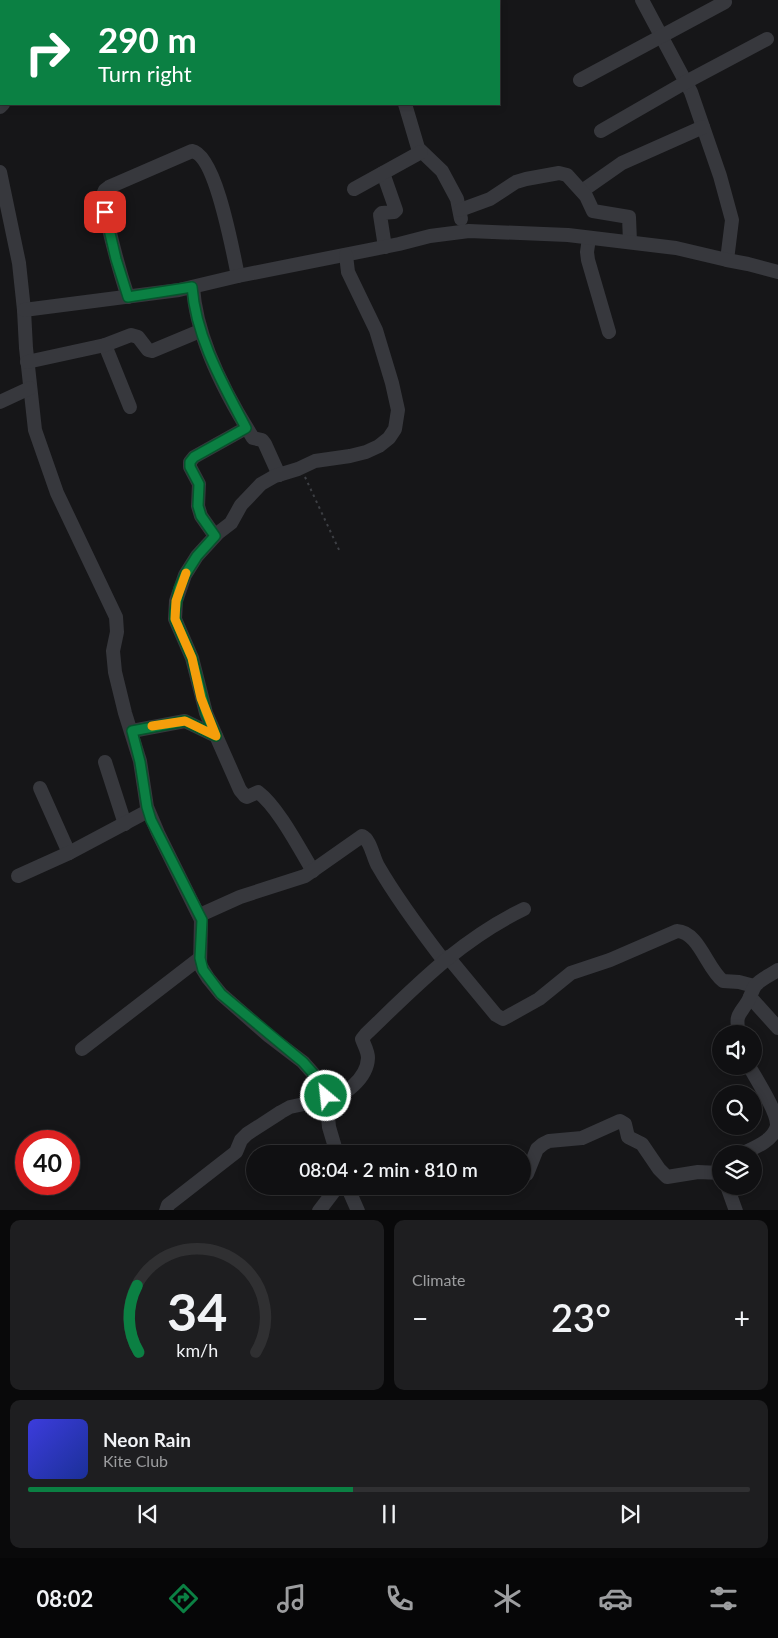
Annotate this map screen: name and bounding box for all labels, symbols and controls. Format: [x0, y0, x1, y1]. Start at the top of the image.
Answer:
text: 290 m [98, 18, 197, 60]
icon: right [15, 20, 80, 85]
text: Turn right [98, 60, 192, 87]
pin [84, 191, 126, 233]
icon: arrive [91, 198, 119, 226]
map controls [712, 1025, 762, 1195]
button: sound [712, 1025, 762, 1075]
position arrow [299, 1069, 351, 1121]
button: search [712, 1085, 762, 1135]
speed limit sign: 40 [15, 1130, 80, 1195]
button: layers [712, 1145, 762, 1195]
text: 08:04 · 2 min · 810 m [299, 1158, 478, 1181]
text: Climate [412, 1270, 465, 1289]
text: 34 [167, 1280, 227, 1342]
text: 23° [551, 1294, 611, 1340]
text: − [412, 1301, 428, 1335]
text: + [734, 1301, 750, 1335]
text: km/h [176, 1339, 218, 1361]
text: Neon Rain [103, 1428, 191, 1451]
text: Kite Club [103, 1451, 168, 1470]
icon: previous [134, 1500, 162, 1528]
icon: pause [375, 1500, 403, 1528]
icon: next [616, 1500, 644, 1528]
icon: directions [166, 1581, 201, 1616]
icon: music [274, 1581, 309, 1616]
icon: phone [382, 1581, 417, 1616]
icon: climate [490, 1581, 525, 1616]
icon: car [598, 1581, 633, 1616]
icon: filters [706, 1581, 741, 1616]
text: 08:02 [37, 1585, 93, 1612]

